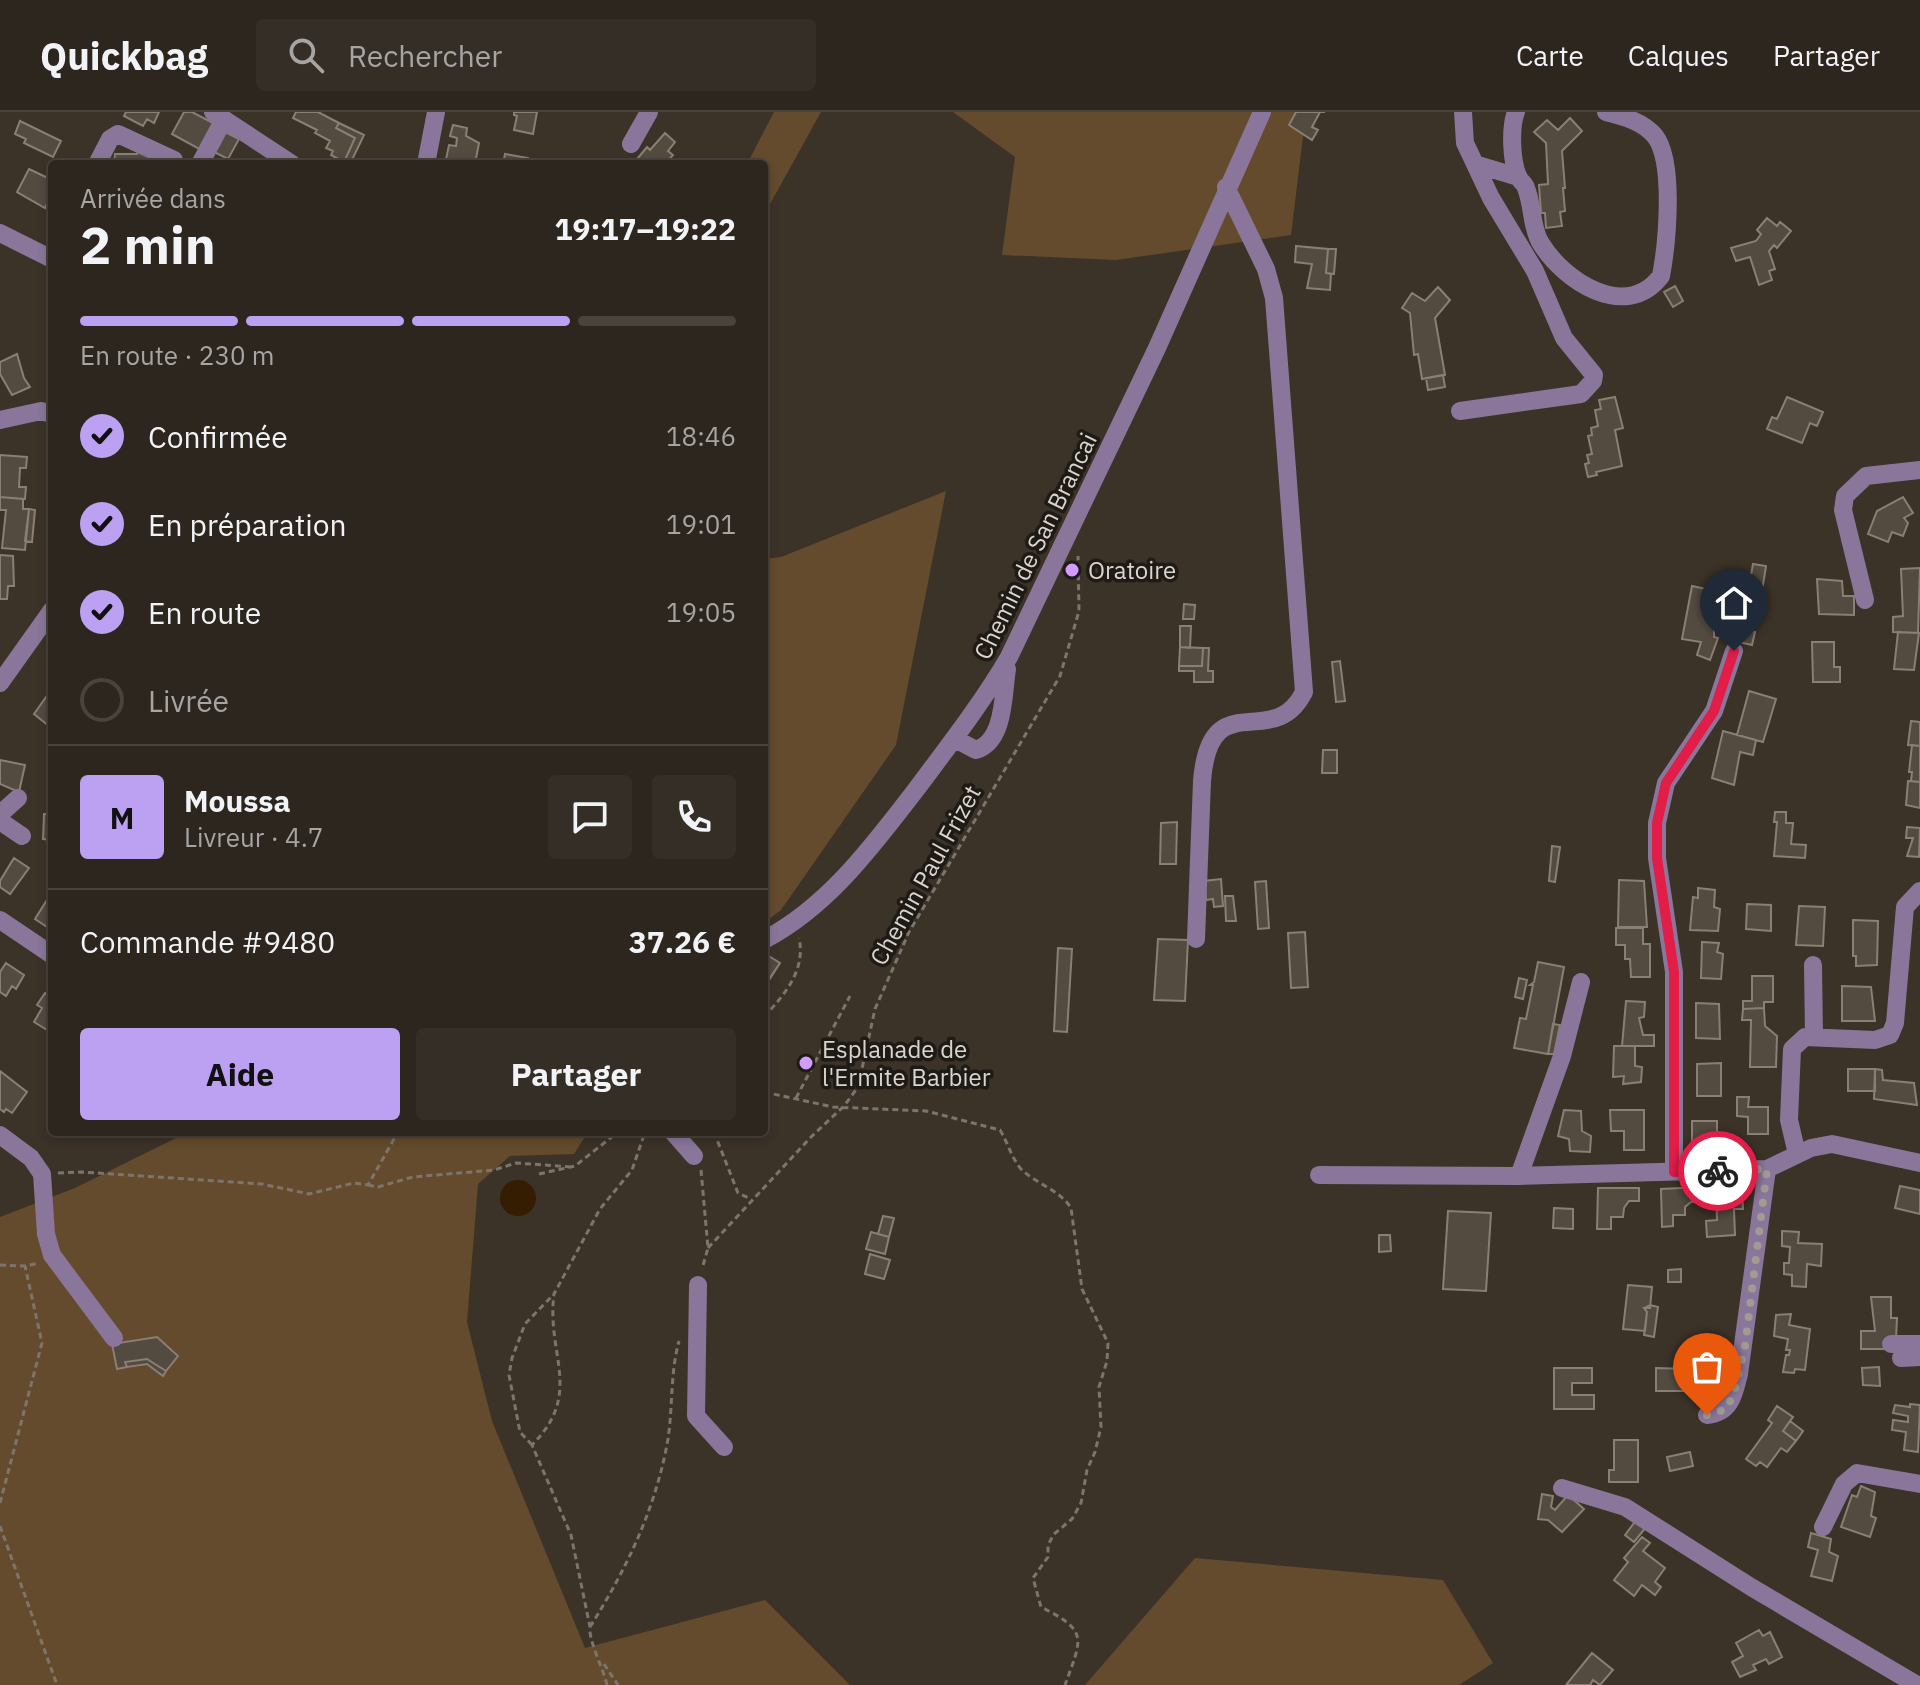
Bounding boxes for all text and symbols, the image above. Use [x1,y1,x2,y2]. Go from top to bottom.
search box [256,19,816,91]
text: Quickbag [40,31,208,80]
icon: search [284,33,328,77]
text: Rechercher [348,36,502,75]
text: Carte [1516,37,1584,74]
text: Calques [1628,37,1729,74]
text: Partager [1773,37,1880,74]
text: Arrivée dans [80,181,226,215]
text: 19:17–19:22 [555,209,736,248]
text: 2 min [80,211,216,278]
text: En route · 230 m [80,338,274,372]
icon: check [80,414,124,458]
text: Confirmée [148,417,288,456]
text: 18:46 [666,419,736,453]
street label: Chemin de San Brancai [966,427,1104,665]
icon: check [80,502,124,546]
text: En préparation [148,505,347,544]
text: 19:01 [666,507,736,541]
place label: Oratoire [1088,554,1176,586]
marker: Oratoire [1063,561,1081,579]
pin [1700,569,1768,651]
icon: home [1712,581,1756,625]
icon: check [80,590,124,634]
text: En route [148,593,261,632]
text: 19:05 [666,595,736,629]
text: Livrée [148,681,229,720]
button: chat [548,775,632,859]
button: phone [652,775,736,859]
street label: Chemin Paul Frizet [862,779,988,971]
text: Moussa [184,781,290,820]
text: M [110,798,134,837]
text: Livreur · 4.7 [184,820,323,854]
text: Commande #9480 [80,922,335,961]
text: 37.26 € [629,922,736,961]
button: Aide [80,1028,400,1120]
button: Partager [416,1028,736,1120]
place label: Esplanade de l'Ermite Barbier [822,1033,991,1093]
marker: Esplanade de l'Ermite Barbier [797,1054,815,1072]
courier [1678,1131,1758,1211]
icon: bike [1696,1149,1740,1193]
pin [1673,1333,1741,1415]
icon: bag [1685,1345,1729,1389]

